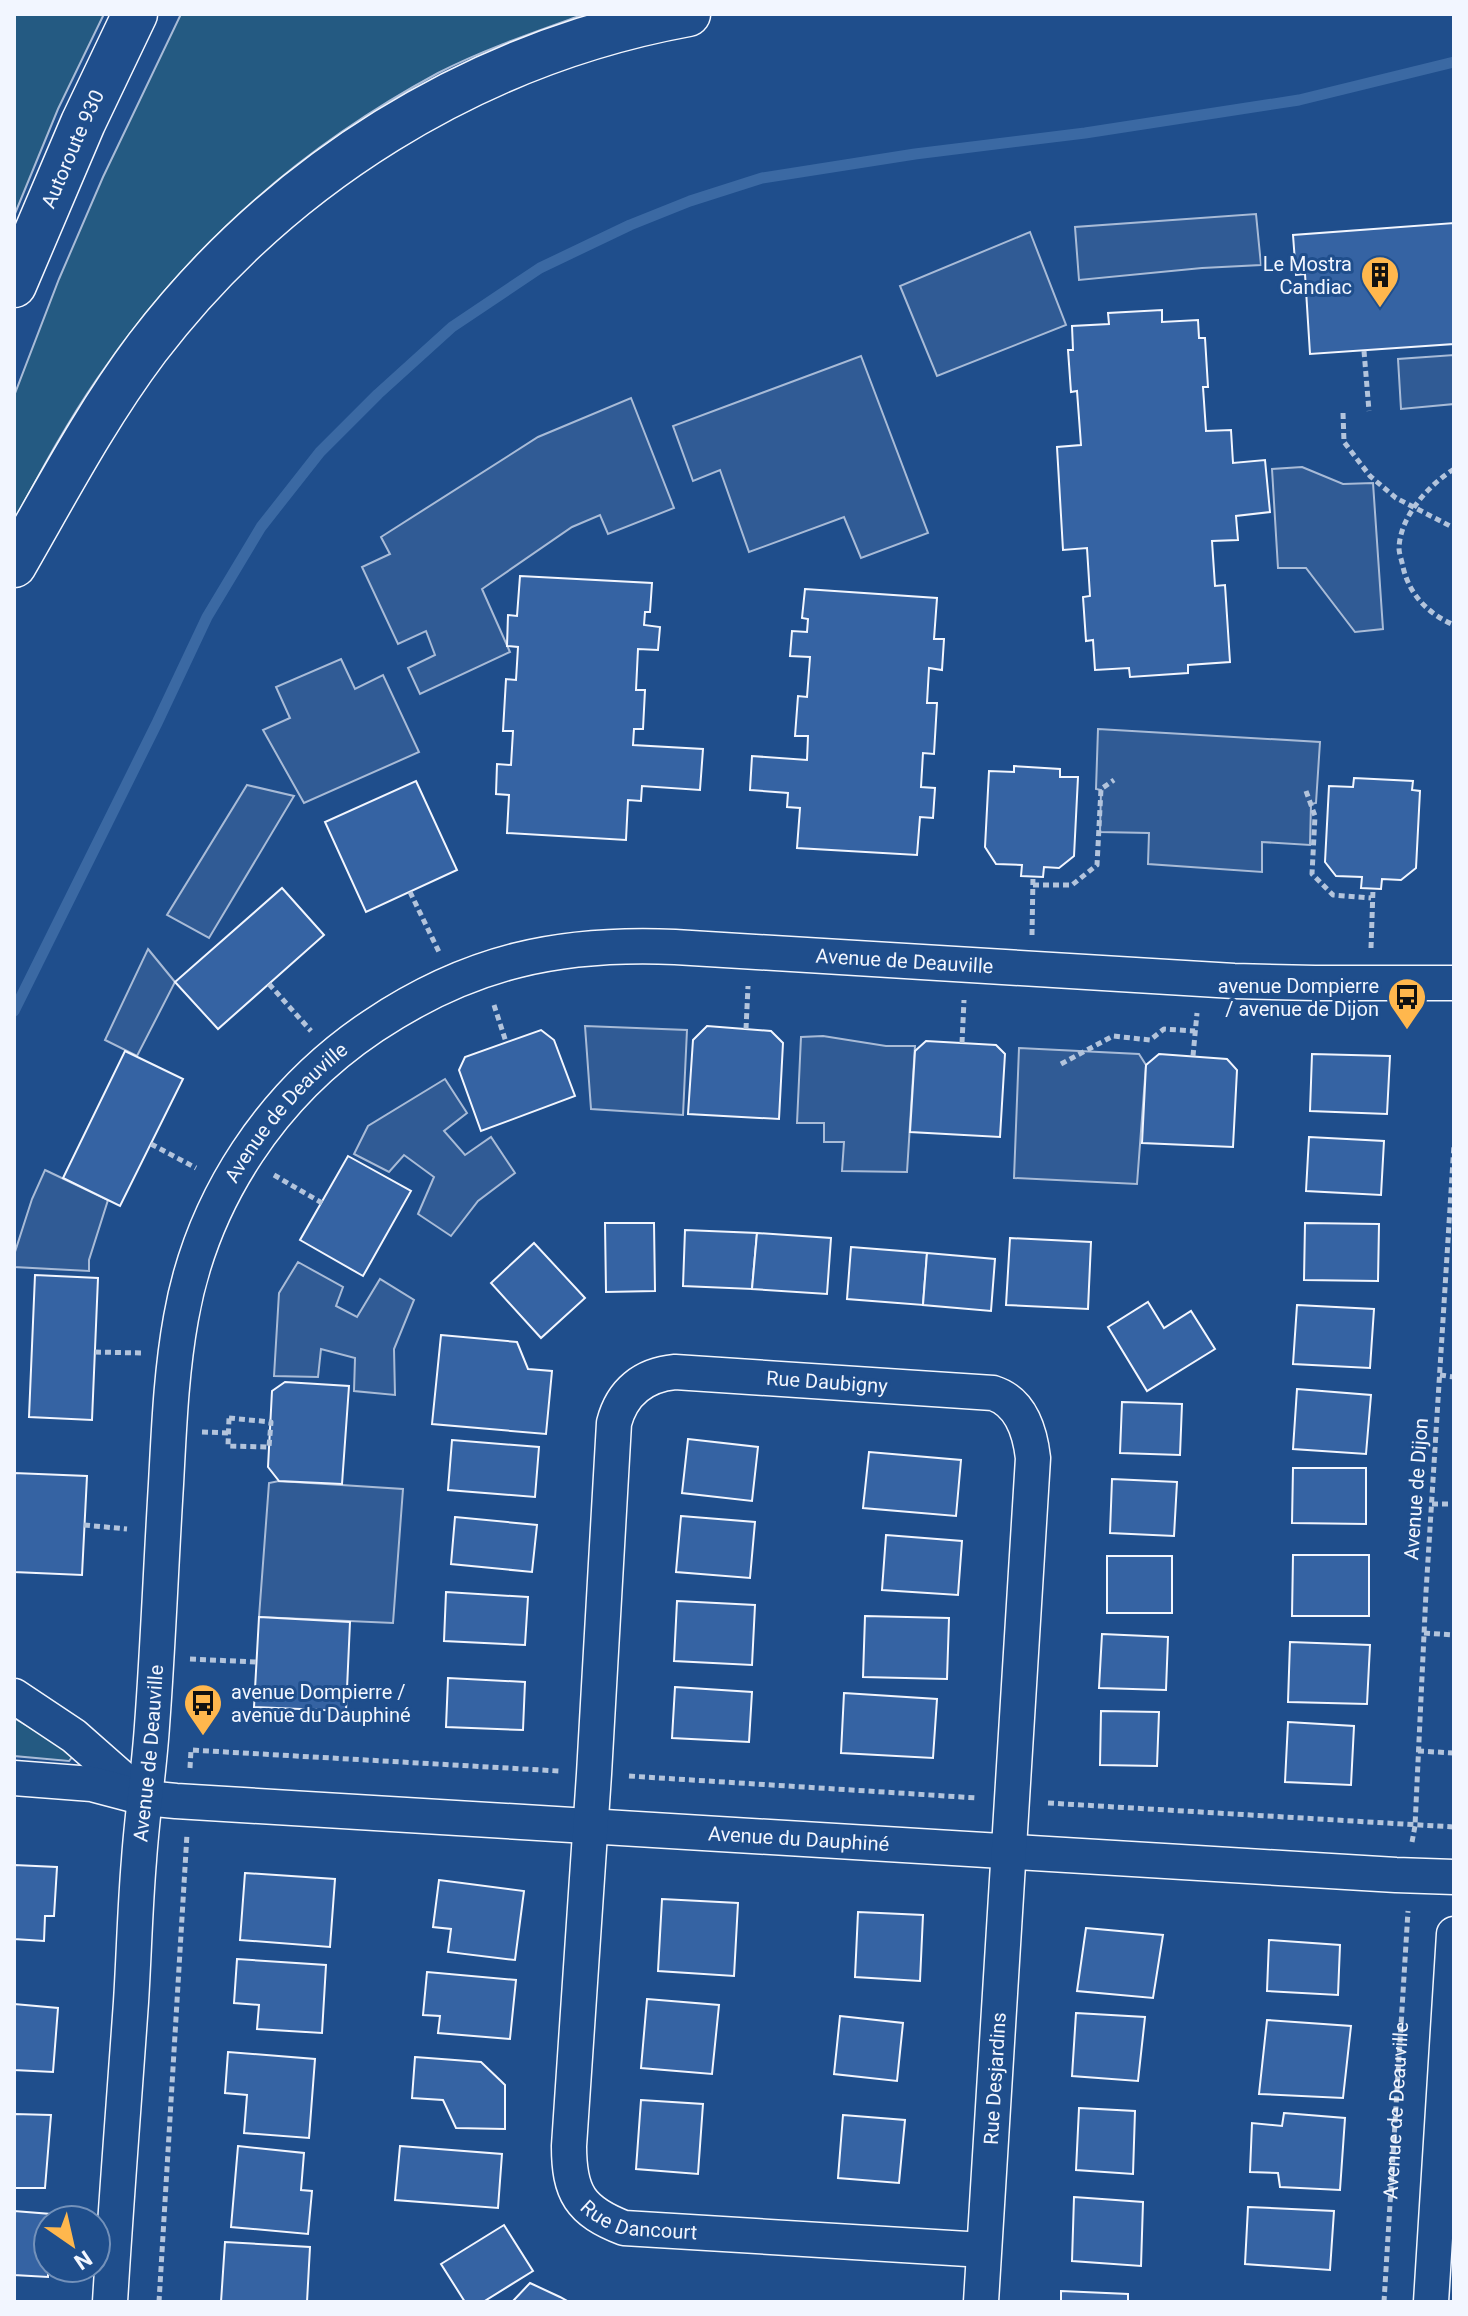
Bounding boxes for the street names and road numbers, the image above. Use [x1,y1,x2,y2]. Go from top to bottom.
street label: Autoroute 930 [36,86,109,212]
street label: Avenue de Deauville [815,944,994,978]
street label: Avenue de Deauville [219,1037,352,1187]
street label: Rue Daubigny [765,1366,889,1398]
street label: Avenue de Dijon [1399,1417,1433,1561]
street label: Avenue de Deauville [128,1664,168,1843]
street label: Avenue du Dauphiné [707,1821,890,1856]
street label: Rue Desjardins [979,2011,1011,2145]
street label: Avenue de Deauville [1378,2021,1413,2200]
street label: Rue Dancourt [576,2195,698,2244]

